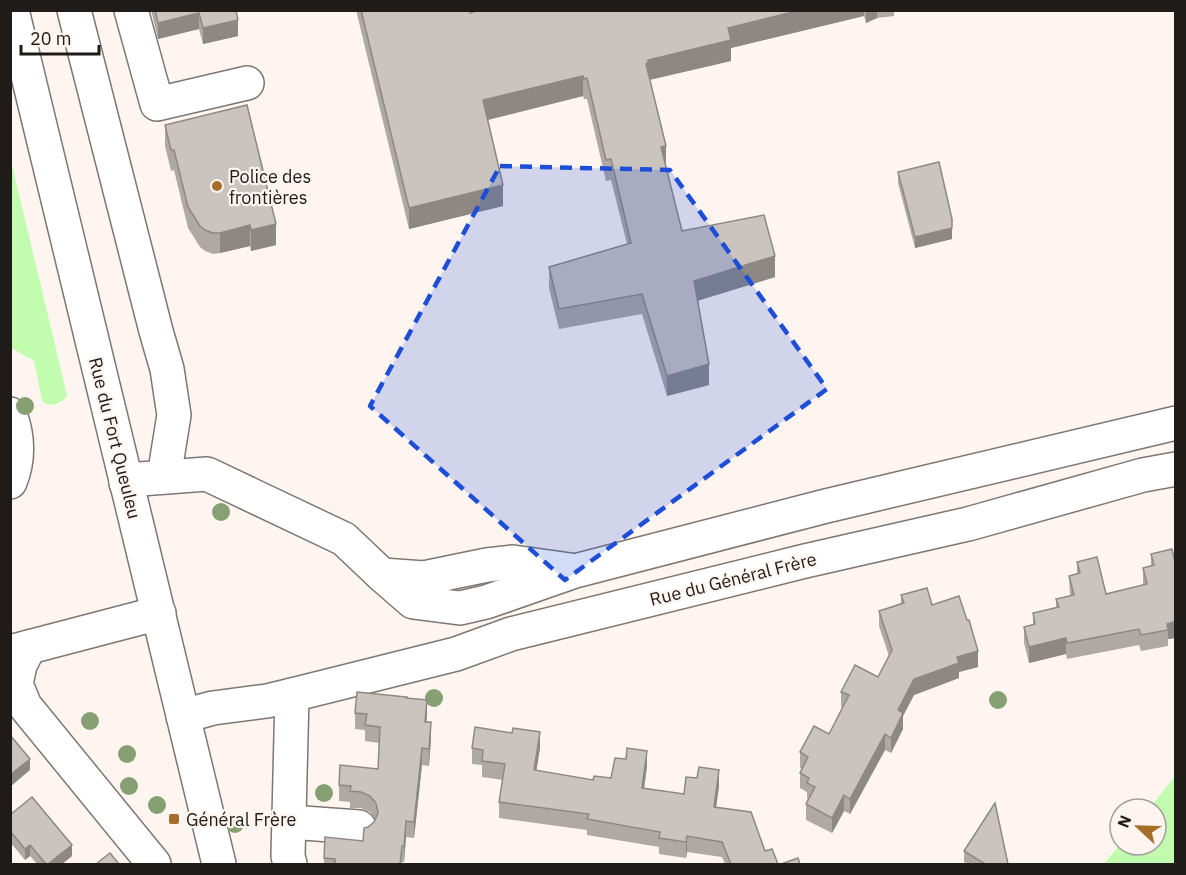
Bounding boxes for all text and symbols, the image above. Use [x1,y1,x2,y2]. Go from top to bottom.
scale bar [21,18,99,56]
text: 20 m [30,27,72,50]
place label: Police des frontières [229,165,311,209]
marker: Police des frontières [210,179,224,193]
street label: Rue du Fort Queuleu [84,355,146,521]
street label: Rue du Général Frère [647,547,819,611]
north arrow [1108,797,1168,857]
place label: Général Frère [186,808,296,831]
marker: Général Frère [167,812,181,826]
text: N [1113,812,1136,831]

